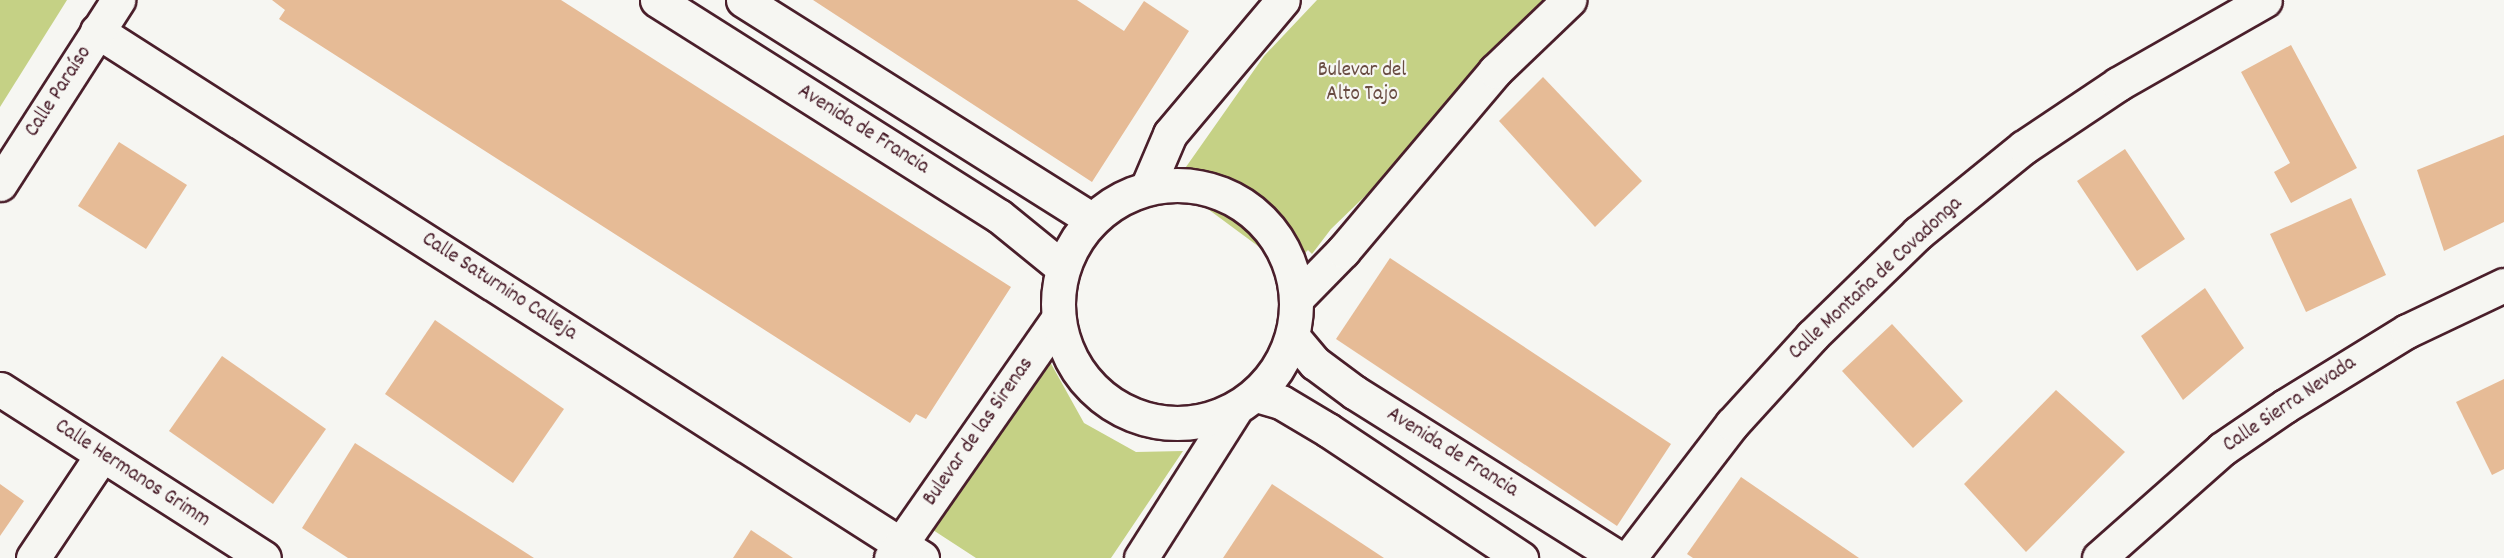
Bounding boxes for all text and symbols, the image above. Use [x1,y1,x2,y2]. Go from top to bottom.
street label: Calle Paraíso [20,42,98,142]
park label: Bulevar del Alto Tajo [1318,58,1406,108]
street label: Avenida de Francia [793,80,933,180]
street label: Calle Montaña de Covadonga [1784,192,1968,366]
street label: Calle Saturnino Calleja [417,227,581,347]
street label: Calle Sierra Nevada [2219,351,2361,459]
street label: Bulevar de las Sirenas [918,353,1040,511]
street label: Avenida de Francia [1382,403,1522,503]
street label: Calle Hermanos Grimm [50,414,214,534]

